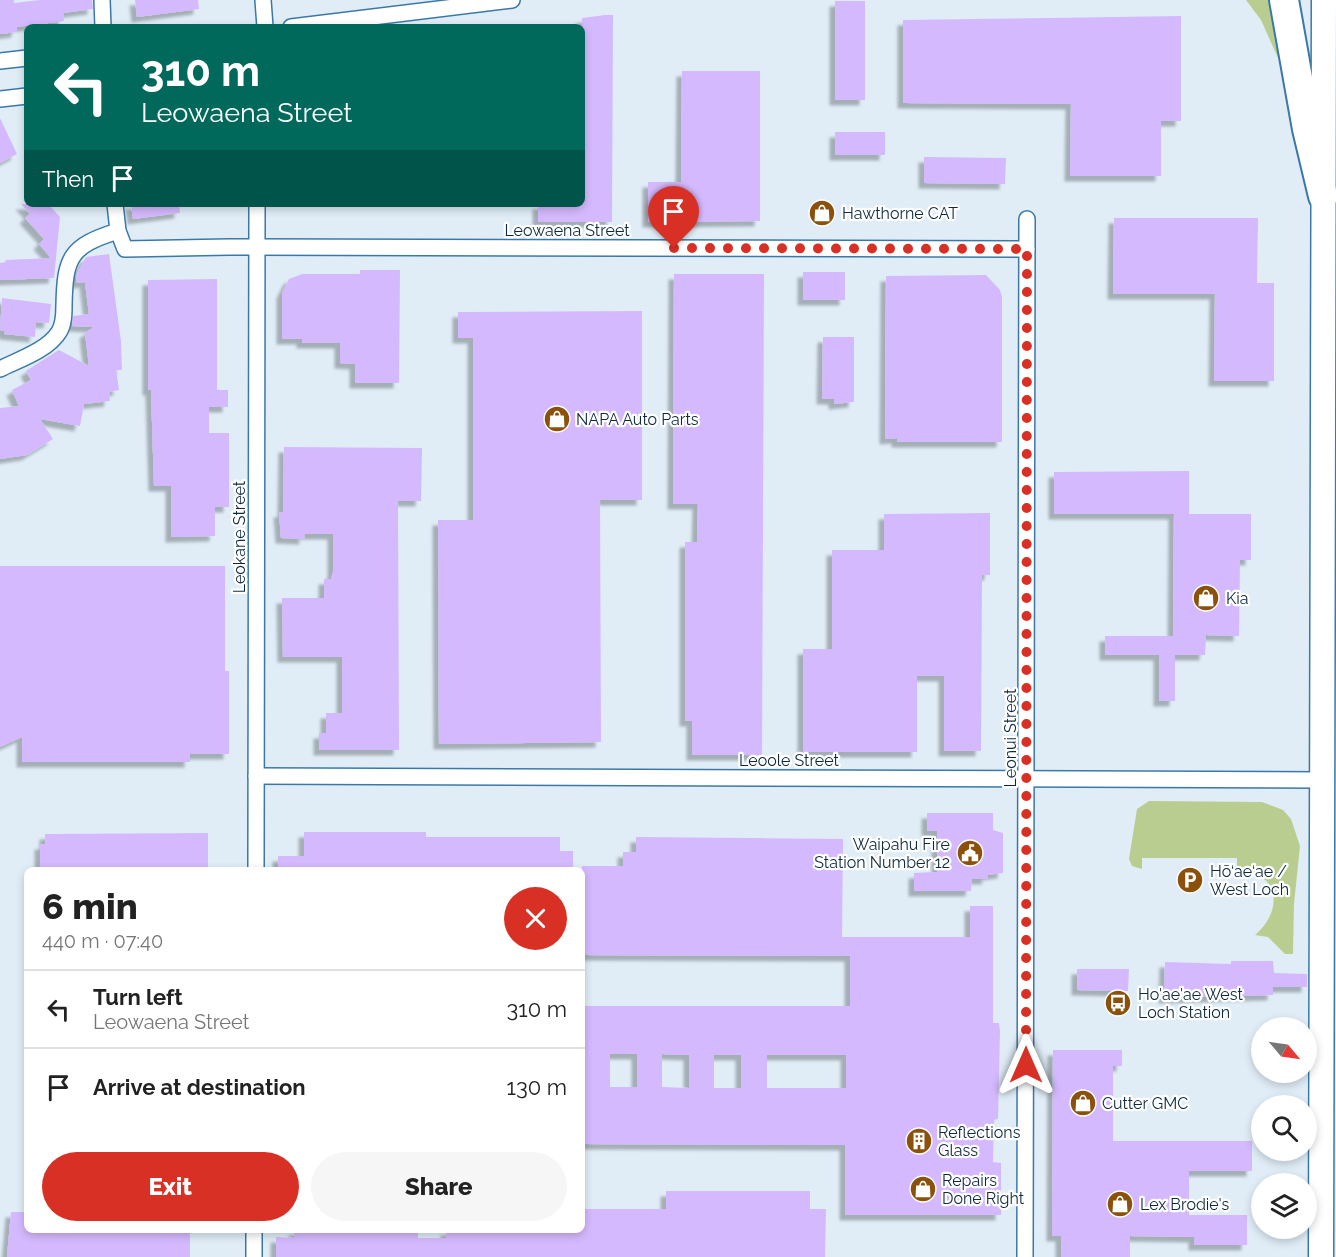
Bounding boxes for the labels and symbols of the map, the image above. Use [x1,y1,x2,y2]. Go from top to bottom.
pin [648,186,699,248]
shop icon: Hawthorne CAT [807,198,837,228]
place label: Hawthorne CAT [842,204,958,223]
street label: Leowaena Street [504,221,630,240]
shop icon: NAPA Auto Parts [542,404,572,434]
place label: NAPA Auto Parts [576,410,699,429]
street label: Leokane Street [230,480,249,593]
shop icon: Kia [1191,583,1221,613]
place label: Kia [1226,589,1249,608]
street label: Leonui Street [1001,688,1020,787]
street label: Leoole Street [739,751,840,770]
place label: Waipahu Fire Station Number 12 [814,835,950,872]
public building icon: Waipahu Fire Station Number 12 [955,838,985,868]
place label: Hō‘ae‘ae / West Loch [1210,862,1289,899]
parking icon: Hō‘ae‘ae / West Loch [1175,865,1205,895]
place label: Ho'ae'ae West Loch Station [1138,985,1243,1022]
bus stop icon: Ho'ae'ae West Loch Station [1103,988,1133,1018]
north arrow [1251,1017,1317,1083]
position arrow [994,1033,1058,1097]
shop icon: Cutter GMC [1068,1088,1098,1118]
place label: Cutter GMC [1102,1094,1188,1113]
place label: Reflections Glass [938,1123,1021,1160]
building icon: Reflections Glass [904,1126,934,1156]
place label: Repairs Done Right [942,1171,1025,1208]
shop icon: Repairs Done Right [908,1174,938,1204]
shop icon: Lex Brodie's [1105,1189,1135,1219]
place label: Lex Brodie's [1140,1195,1230,1214]

